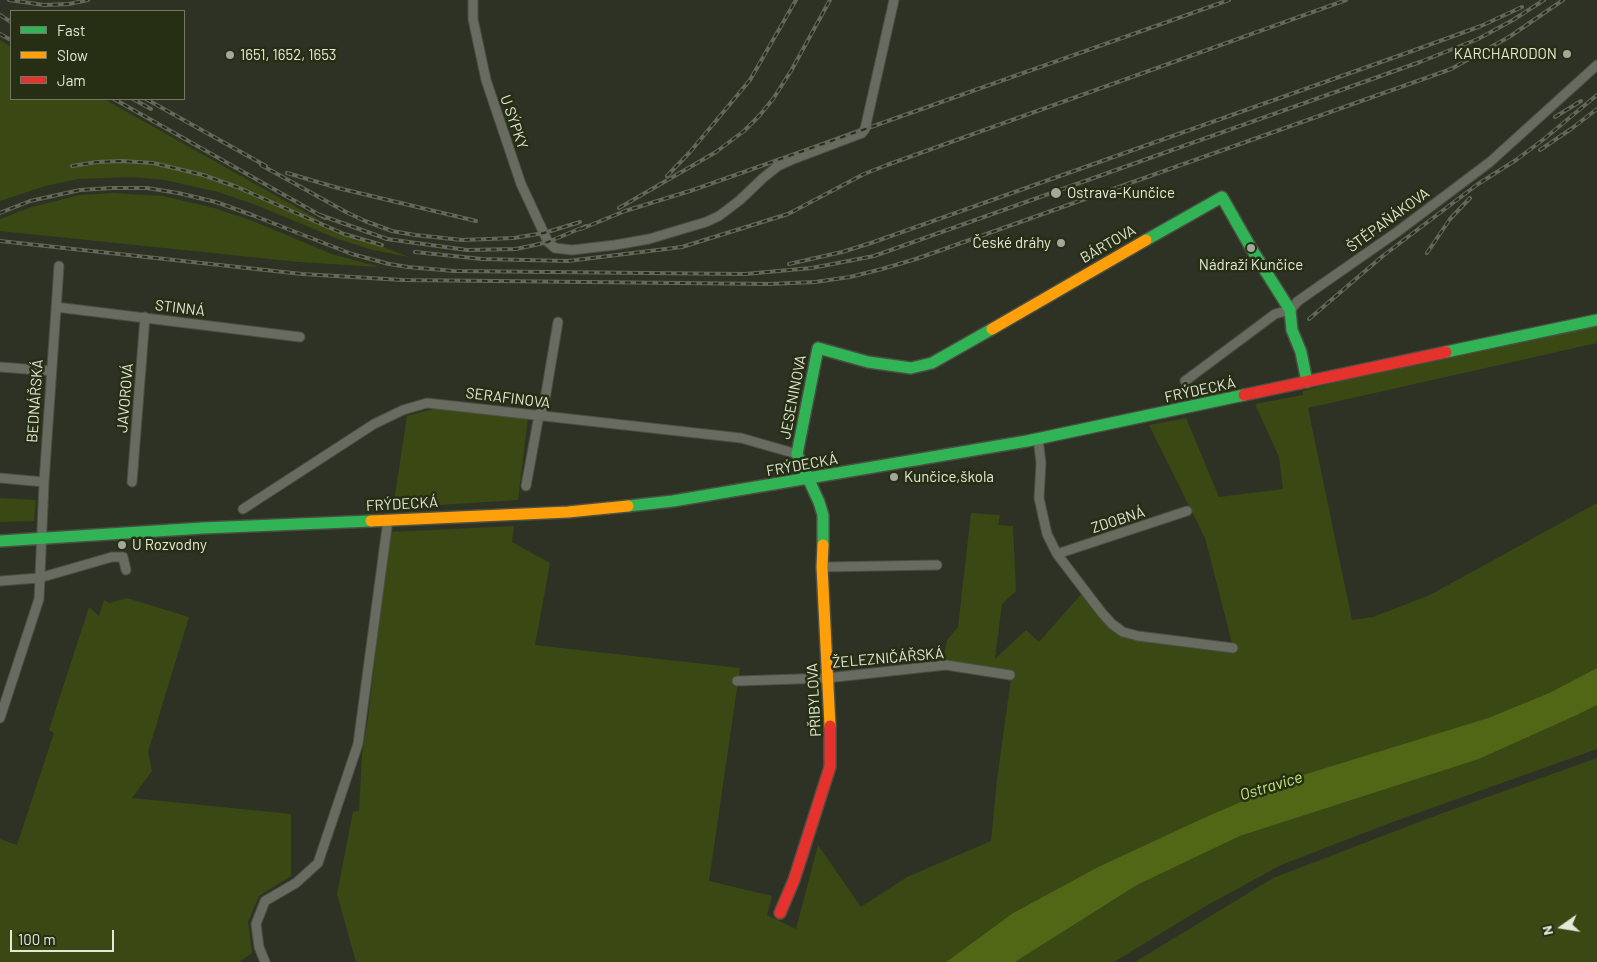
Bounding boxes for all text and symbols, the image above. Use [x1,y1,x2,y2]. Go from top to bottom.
legend [10,10,185,100]
text: Fast [57,21,85,39]
place label: KARCHARODON [1454,45,1557,63]
text: Slow [57,46,88,64]
place label: 1651, 1652, 1653 [240,46,337,64]
marker: KARCHARODON [1561,48,1573,60]
marker: 1651, 1652, 1653 [224,49,236,61]
text: Jam [57,71,86,89]
street label: U SÝPKY [496,92,532,152]
place label: Ostrava-Kunčice [1067,184,1175,202]
street label: ŠTĚPAŇÁKOVA [1343,184,1433,256]
marker: Ostrava-Kunčice [1049,186,1063,200]
street label: BÁRTOVA [1077,221,1139,267]
place label: České dráhy [972,234,1051,252]
marker: České dráhy [1055,237,1067,249]
marker: Nádraží Kunčice [1245,242,1257,254]
place label: Nádraží Kunčice [1199,256,1303,274]
street label: STINNÁ [154,296,206,320]
street label: JESENINOVA [776,353,810,441]
street label: BEDNÁŘSKÁ [23,359,47,443]
street label: JAVOROVÁ [113,362,137,434]
street label: FRÝDECKÁ [1163,374,1237,406]
street label: SERAFINOVA [465,384,551,412]
street label: FRÝDECKÁ [765,450,839,480]
place label: Kunčice,škola [904,468,994,486]
marker: Kunčice,škola [888,471,900,483]
street label: FRÝDECKÁ [366,493,438,515]
street label: ZDOBNÁ [1089,503,1147,537]
place label: U Rozvodny [132,536,207,554]
marker: U Rozvodny [116,539,128,551]
street label: ŽELEZNIČÁŘSKÁ [831,644,945,672]
street label: PŘIBYLOVA [803,663,825,737]
water label: Ostravice [1237,767,1305,805]
north arrow [1537,902,1587,952]
scale bar [12,920,116,952]
text: N [1538,924,1556,937]
text: 100 m [18,930,56,948]

